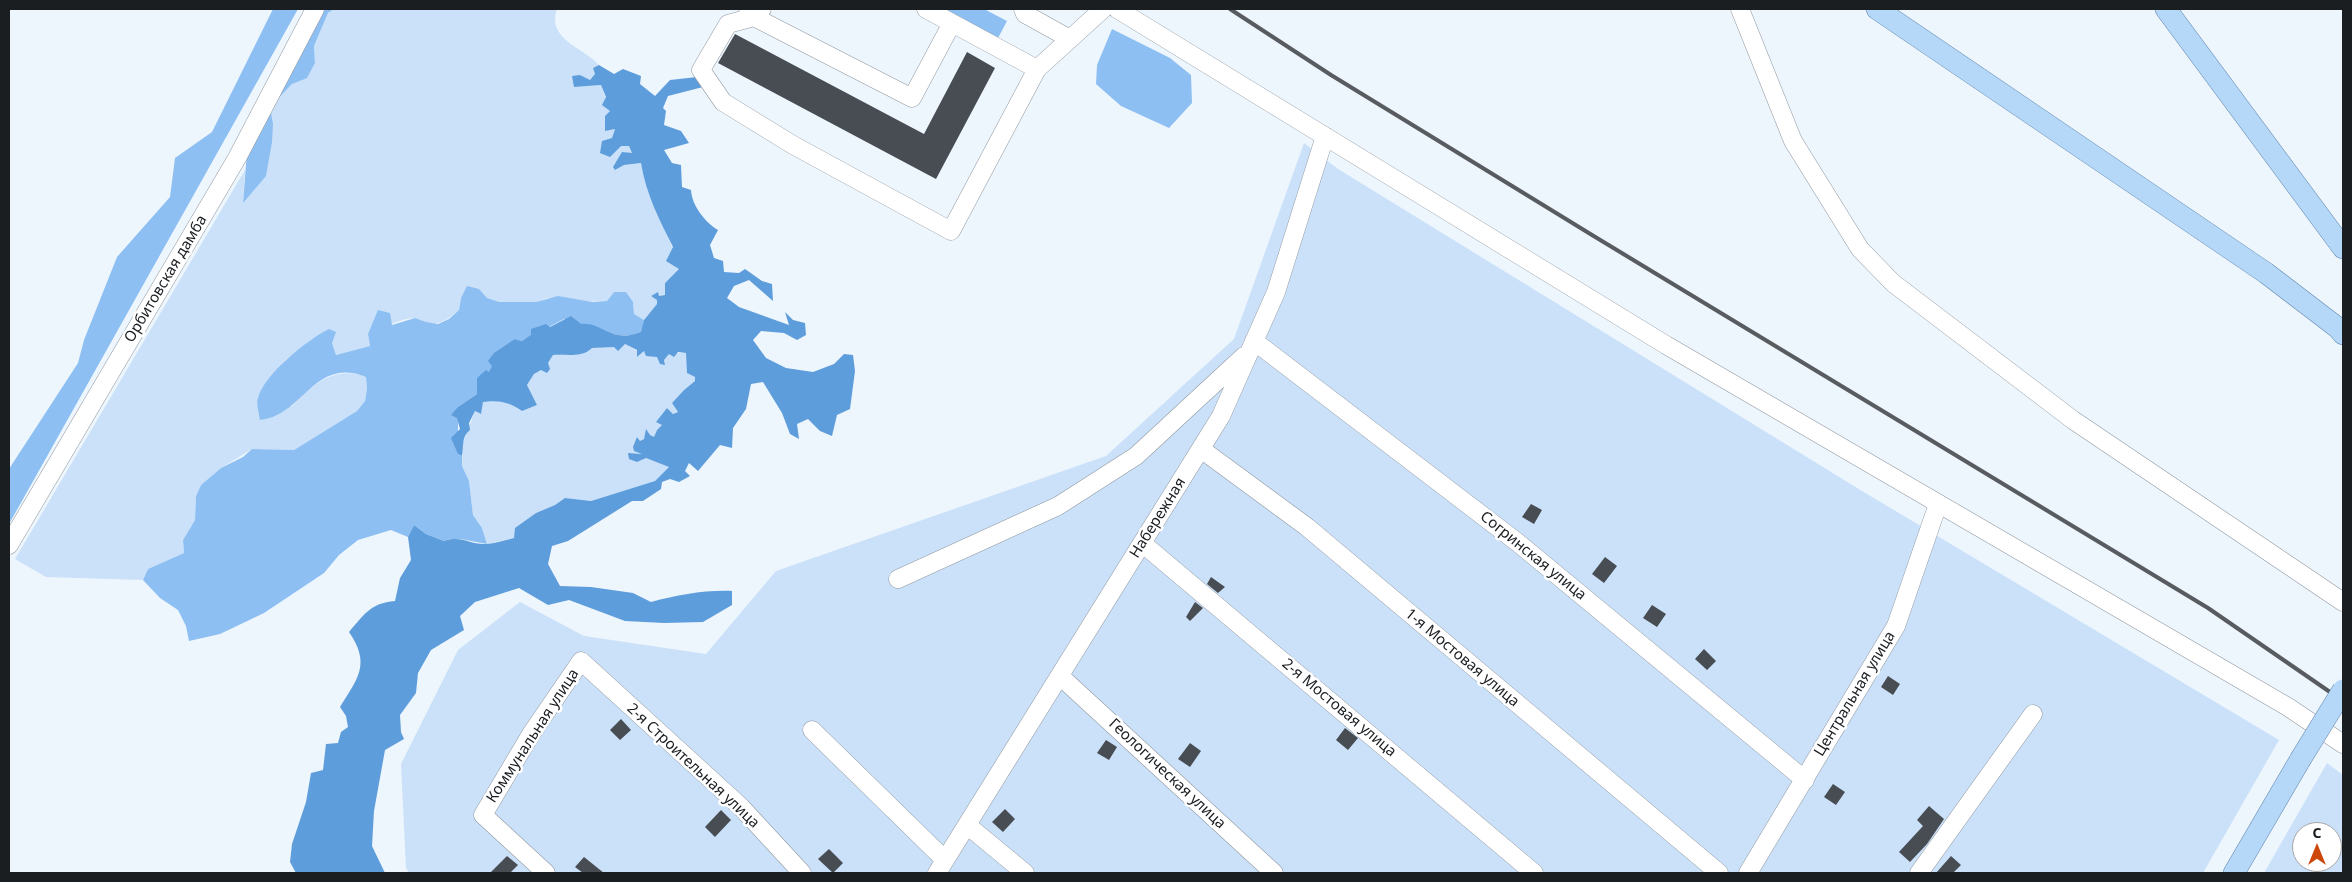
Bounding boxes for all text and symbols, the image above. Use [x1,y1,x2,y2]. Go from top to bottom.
street label: Орбитовская дамба [121,212,211,346]
street label: Набережная [1126,474,1190,562]
street label: Согринская улица [1476,508,1590,604]
street label: 1-я Мостовая улица [1401,605,1523,711]
street label: Центральная улица [1811,628,1899,760]
street label: 2-я Мостовая улица [1278,655,1400,761]
street label: Коммунальная улица [483,666,583,806]
street label: 2-я Строительная улица [623,700,763,832]
street label: Геологическая улица [1105,715,1229,833]
north arrow [2292,822,2342,872]
text: С [2312,823,2322,842]

